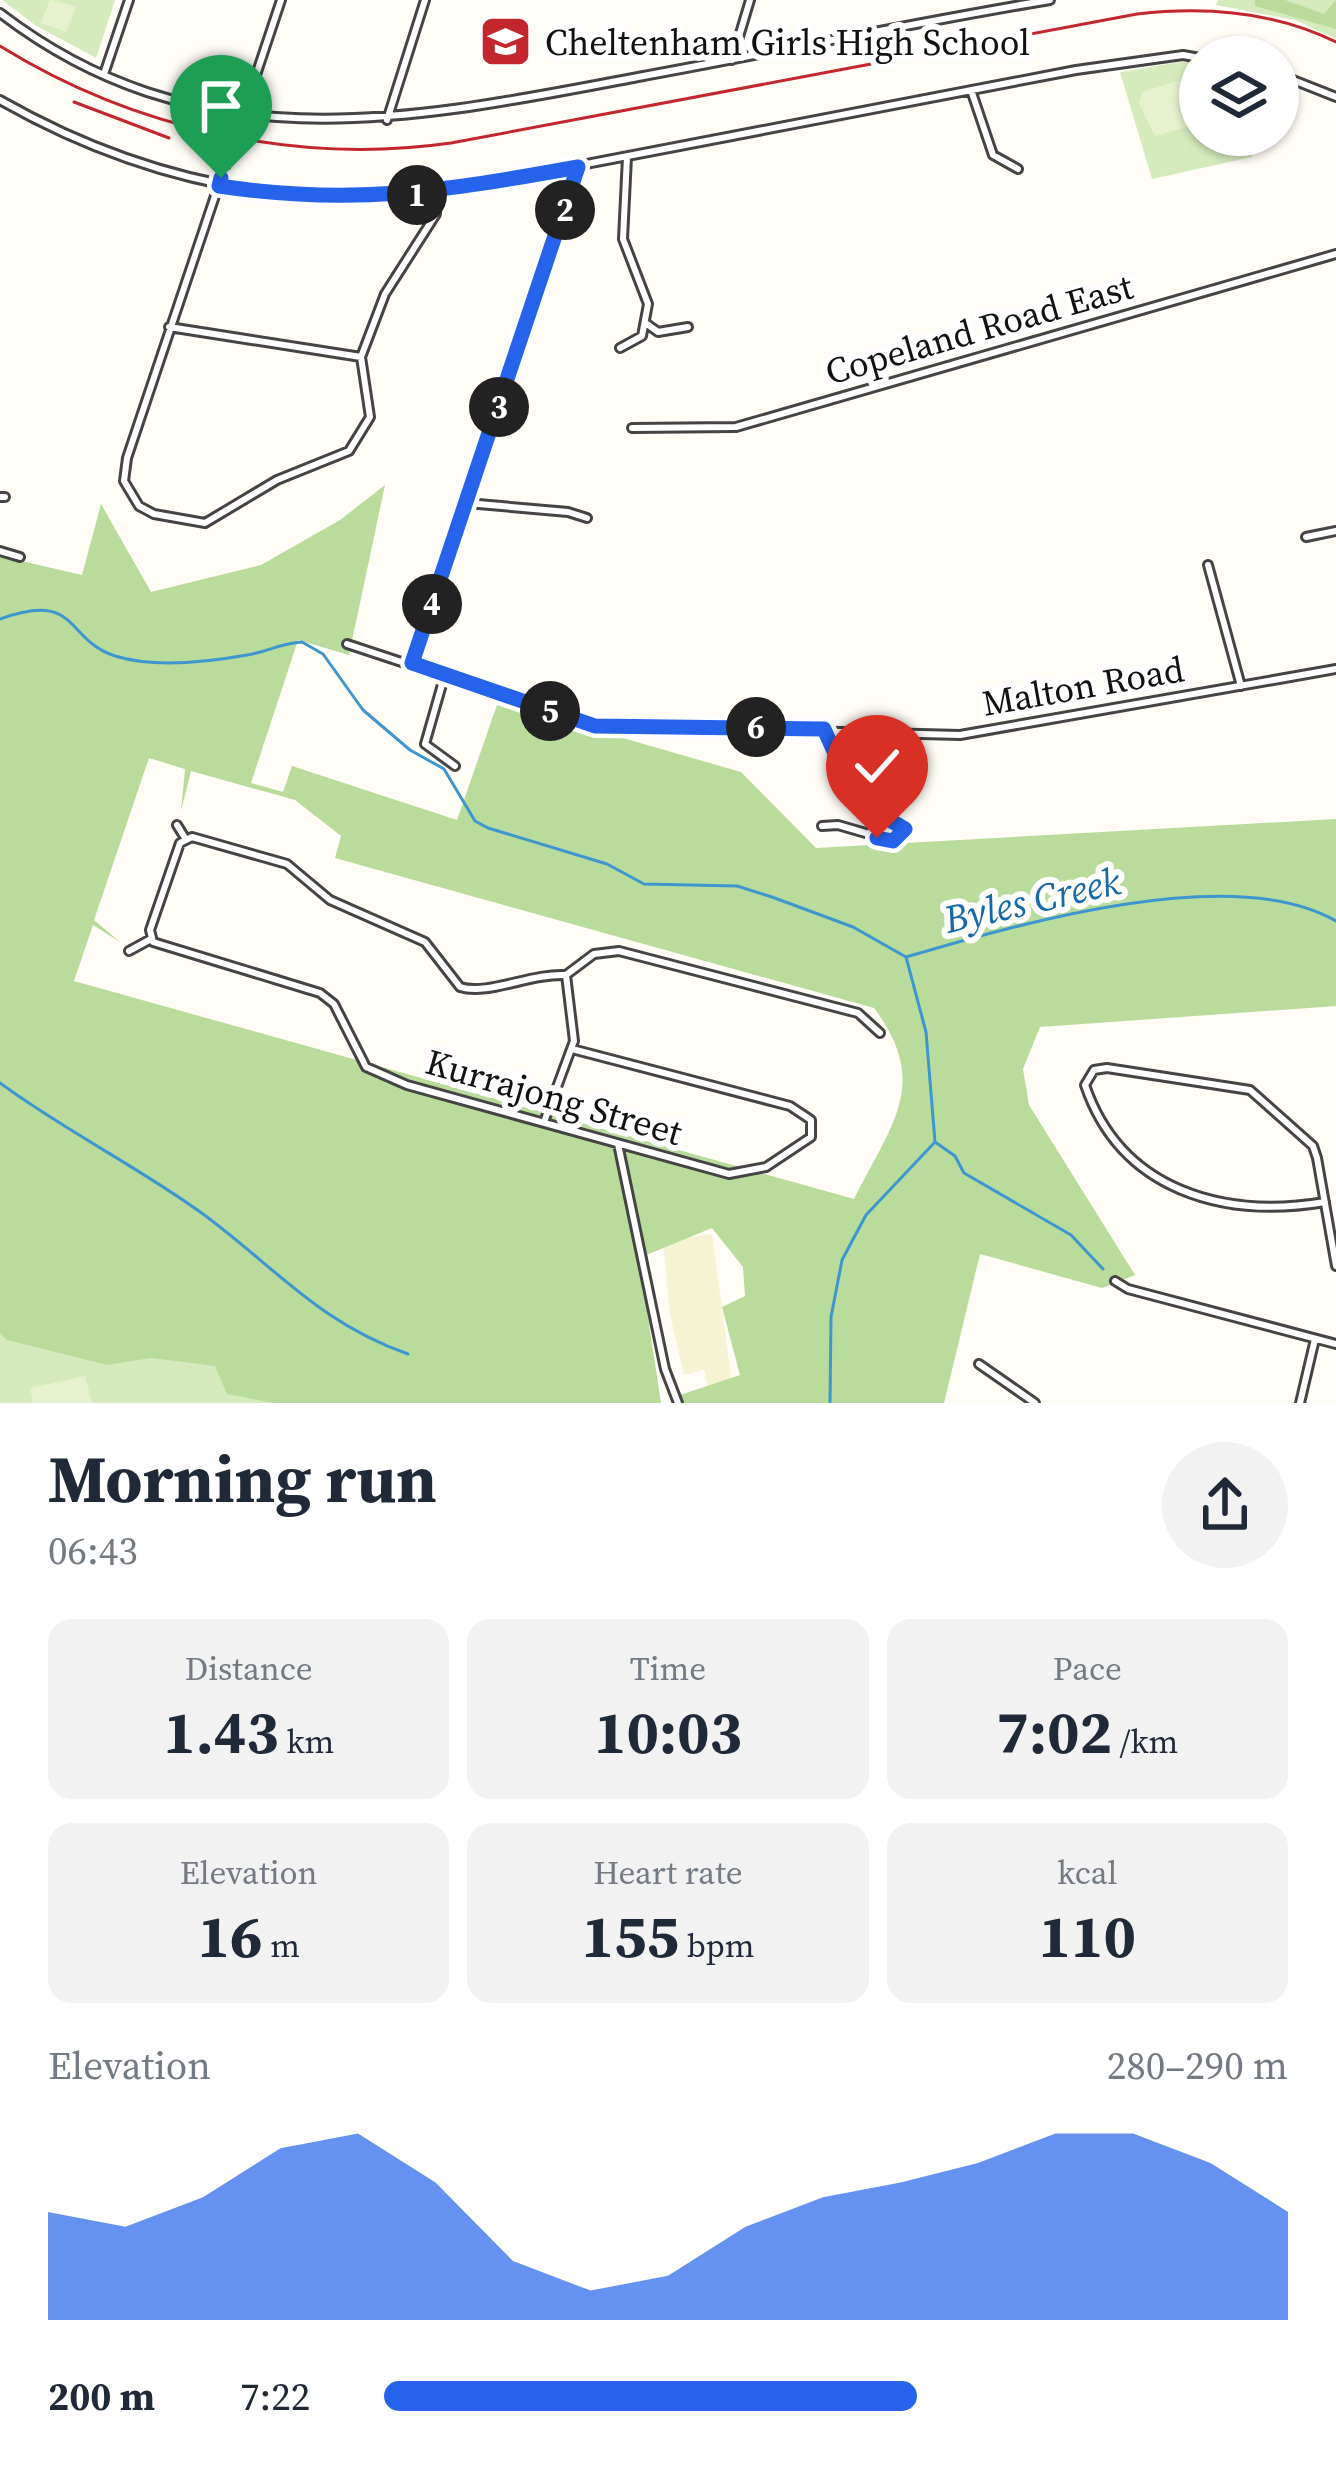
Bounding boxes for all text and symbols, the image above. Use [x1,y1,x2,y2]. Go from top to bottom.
school or university icon: Cheltenham Girls High School [478,14,534,70]
place label: Cheltenham Girls High School [545,18,1030,67]
map controls [1179,36,1299,156]
button: layers [1179,36,1299,156]
pin [170,55,272,178]
icon: arrive [188,73,254,139]
pin: 1 [387,165,447,225]
text: 1 [408,172,426,217]
pin: 2 [535,180,595,240]
text: 2 [556,187,574,232]
street label: Copeland Road East [820,262,1139,396]
pin: 3 [469,377,529,437]
text: 3 [490,384,508,429]
pin: 4 [402,574,462,634]
text: 4 [423,581,441,626]
street label: Malton Road [978,644,1188,728]
pin: 5 [520,681,580,741]
text: 5 [541,688,559,733]
pin: 6 [726,697,786,757]
text: 6 [747,704,765,749]
pin [826,715,928,838]
icon: check [844,733,910,799]
water label: Byles Creek [938,854,1126,946]
street label: Kurrajong Street [420,1037,688,1157]
text: Morning run [48,1434,437,1524]
button: share [1162,1442,1288,1568]
text: 06:43 [48,1524,138,1577]
text: Distance [185,1646,313,1691]
text: Time [630,1646,706,1691]
text: Pace [1053,1646,1122,1691]
text: 1.43 [163,1691,279,1773]
text: 10:03 [594,1691,742,1773]
text: 7:02 [996,1691,1112,1773]
text: km [279,1719,334,1764]
text: /km [1112,1719,1178,1764]
text: Elevation [180,1850,318,1895]
text: Heart rate [593,1850,743,1895]
text: kcal [1057,1850,1117,1895]
text: 16 [197,1895,262,1977]
text: 155 [582,1895,679,1977]
text: 110 [1039,1895,1136,1977]
text: m [262,1923,300,1968]
text: bpm [679,1923,754,1968]
text: Elevation [48,2039,211,2092]
text: 280–290 m [1107,2039,1288,2092]
text: 200 m [48,2370,155,2423]
text: 7:22 [240,2370,310,2423]

